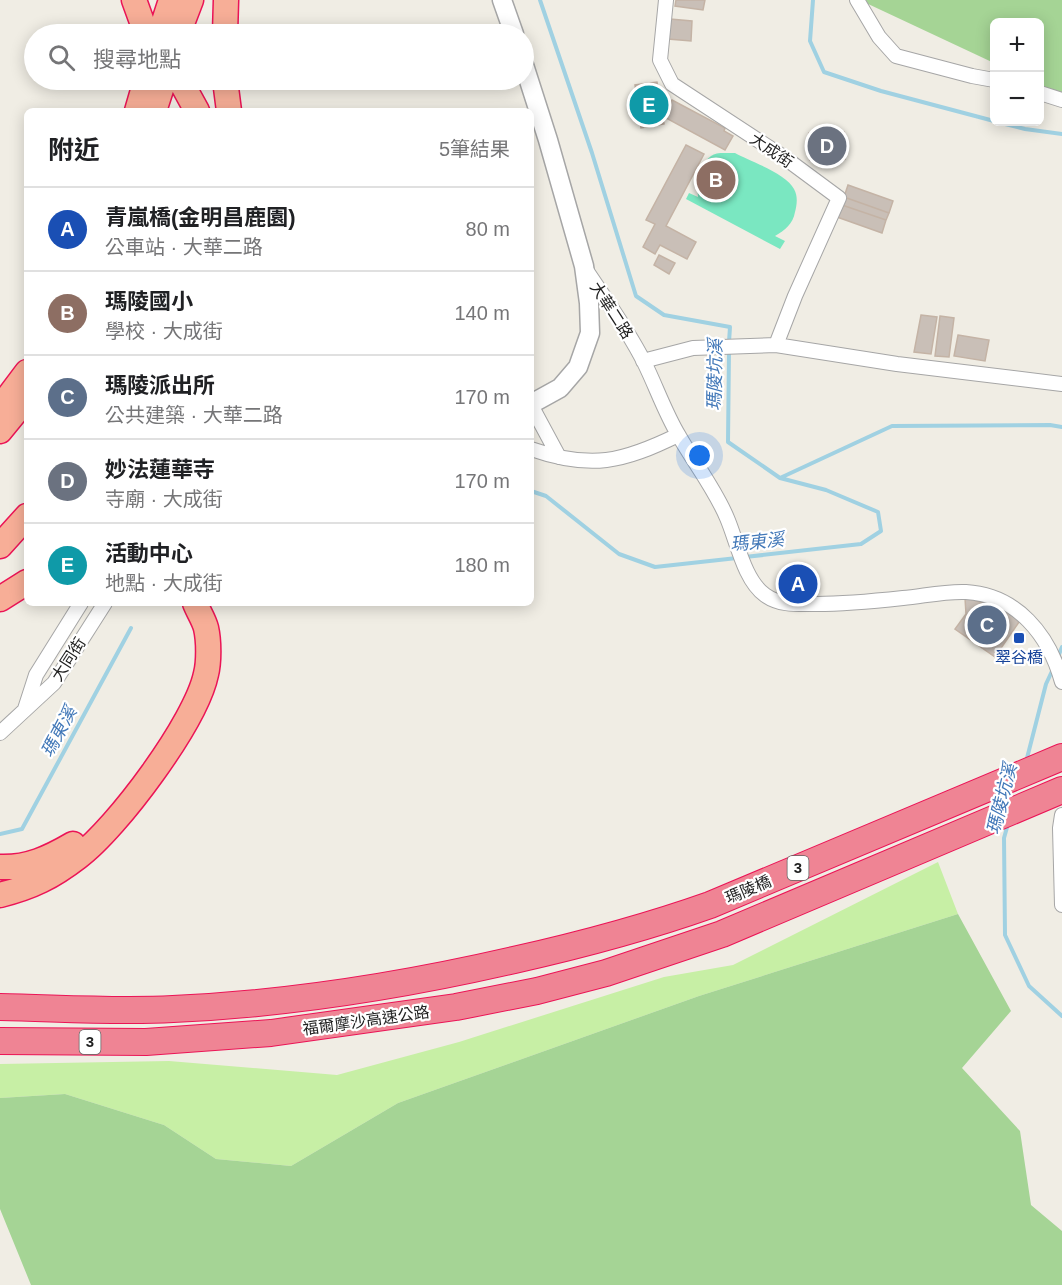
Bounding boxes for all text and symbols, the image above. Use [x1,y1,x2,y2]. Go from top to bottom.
map controls [990,18,1044,126]
button: + [990,18,1044,72]
search box [24,24,534,90]
icon: search [45,41,78,74]
text: 搜尋地點 [93,47,181,72]
button: − [990,72,1044,126]
pin: E [630,82,668,128]
pin: D [808,124,846,168]
street label: 大成街 [747,130,796,171]
text: 附近 [48,135,100,165]
text: 5筆結果 [439,138,510,160]
pin: B [696,158,736,202]
text: 青嵐橋(金明昌鹿園) [105,205,296,230]
text: A [60,218,75,240]
text: 80 m [466,218,510,240]
text: 公車站 · 大華二路 [105,236,263,258]
street label: 大華二路 [587,279,636,342]
text: 瑪陵國小 [105,289,193,314]
text: B [60,302,75,324]
text: 140 m [454,302,510,324]
text: 學校 · 大成街 [105,320,223,342]
water label: 瑪陵坑溪 [704,336,726,411]
text: 瑪陵派出所 [105,373,215,398]
text: C [60,386,75,408]
text: 170 m [454,386,510,408]
text: 公共建築 · 大華二路 [105,404,283,426]
your location [685,441,714,470]
text: 妙法蓮華寺 [105,457,215,482]
text: D [60,470,75,492]
text: 170 m [454,470,510,492]
text: 寺廟 · 大成街 [105,488,223,510]
water label: 瑪東溪 [729,529,788,555]
text: 活動中心 [105,541,193,566]
text: E [61,554,74,576]
text: 180 m [454,554,510,576]
pin: A [778,562,818,606]
text: 地點 · 大成街 [105,572,223,594]
pin: C [968,602,1006,648]
marker: 翠谷橋 [1012,631,1026,645]
street label: 大同街 [48,635,89,684]
place label: 翠谷橋 [995,649,1043,666]
water label: 瑪東溪 [37,701,82,761]
water label: 瑪陵坑溪 [984,759,1021,836]
road number: 3 [788,856,808,880]
street label: 瑪陵橋 [723,872,774,907]
street label: 福爾摩沙高速公路 [302,1003,431,1038]
road number: 3 [80,1030,100,1054]

